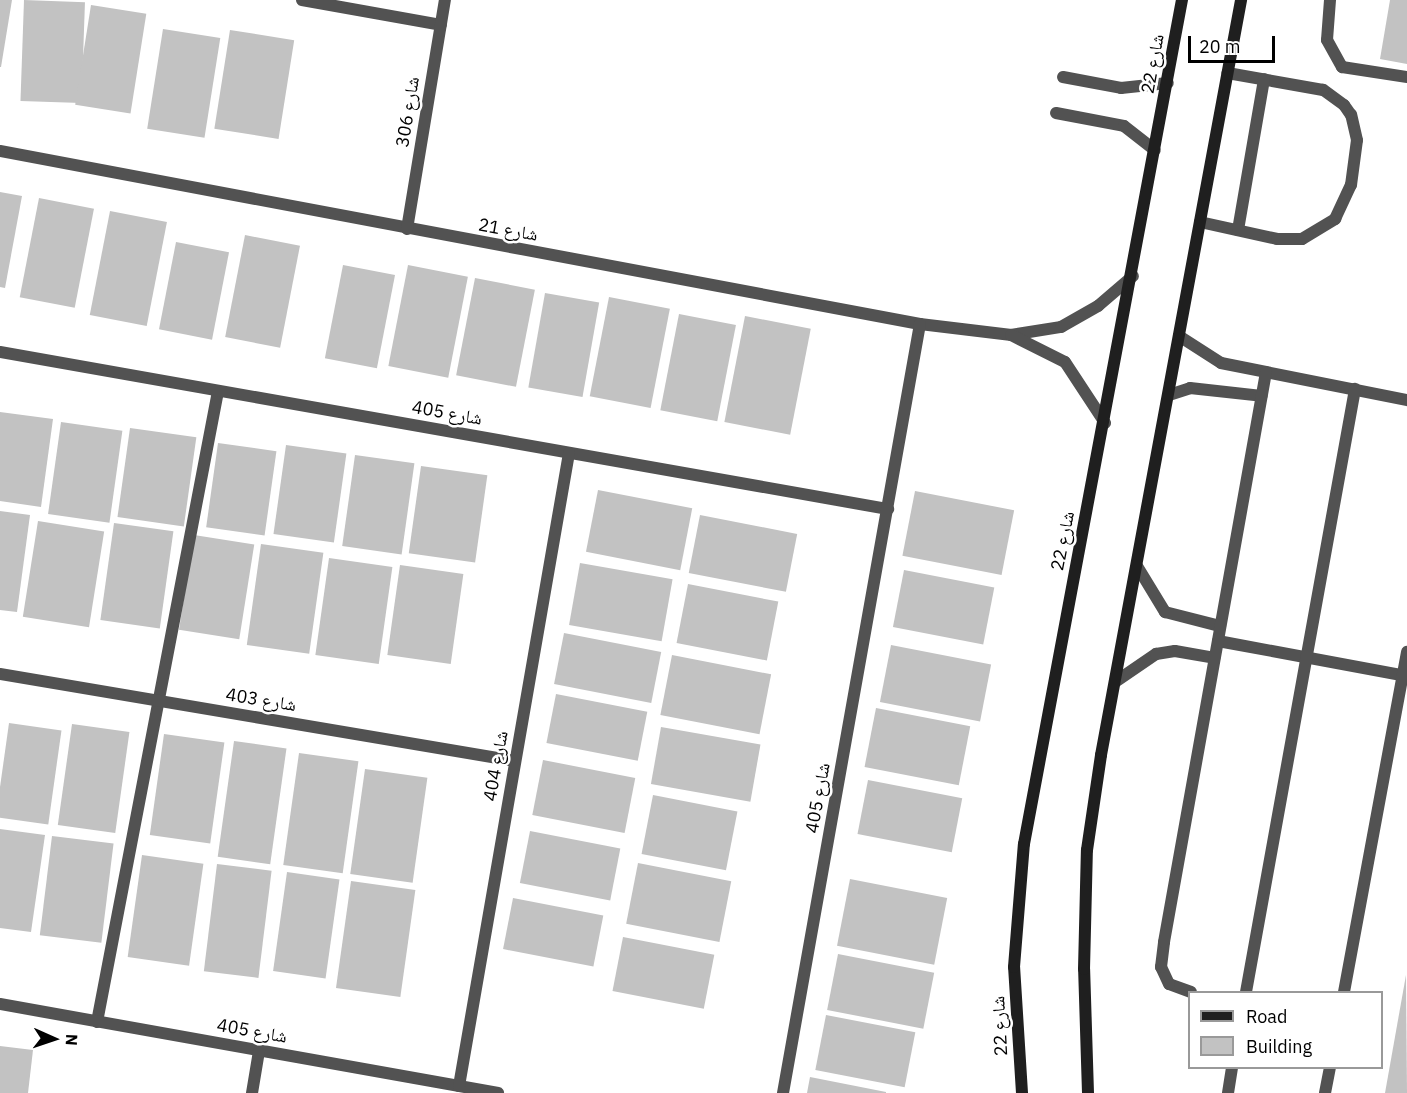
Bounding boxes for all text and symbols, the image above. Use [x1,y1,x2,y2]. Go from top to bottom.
scale bar [1191,24,1278,62]
street label: شارع 22 [1137,33,1169,95]
text: 20 m [1199,35,1241,58]
street label: شارع 306 [392,75,424,149]
street label: شارع 21 [477,214,539,246]
street label: شارع 405 [410,396,484,430]
street label: شارع 22 [1047,509,1079,573]
street label: شارع 403 [224,684,298,716]
street label: شارع 404 [479,729,513,803]
street label: شارع 405 [801,761,835,835]
legend [1188,991,1383,1069]
street label: شارع 22 [988,995,1012,1057]
text: Road [1246,1005,1287,1028]
north arrow [24,1009,84,1069]
street label: شارع 405 [215,1014,289,1048]
text: N [62,1034,82,1046]
text: Building [1246,1035,1312,1058]

